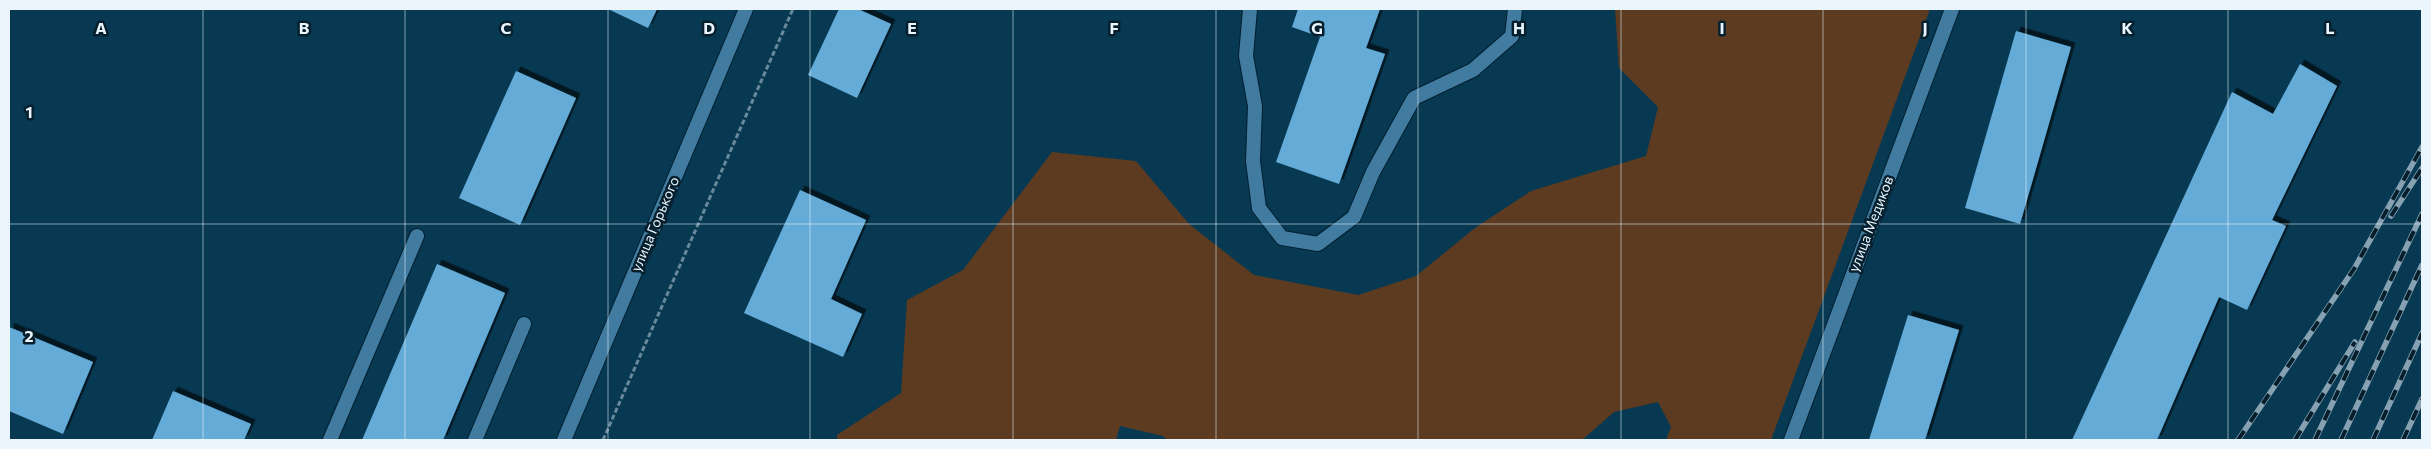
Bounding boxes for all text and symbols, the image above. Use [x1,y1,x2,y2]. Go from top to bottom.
text: A [95,18,107,37]
text: B [299,18,310,37]
text: C [501,18,512,37]
text: D [703,18,715,37]
text: E [907,18,917,37]
text: F [1109,18,1119,37]
text: G [1311,18,1323,37]
text: H [1513,18,1525,37]
text: I [1719,18,1725,37]
text: J [1922,18,1928,37]
text: K [2121,18,2133,37]
text: L [2325,18,2335,37]
text: 1 [25,102,33,121]
street label: улица Горького [627,174,682,274]
street label: улица Медиков [1845,174,1897,274]
text: 2 [24,326,34,345]

